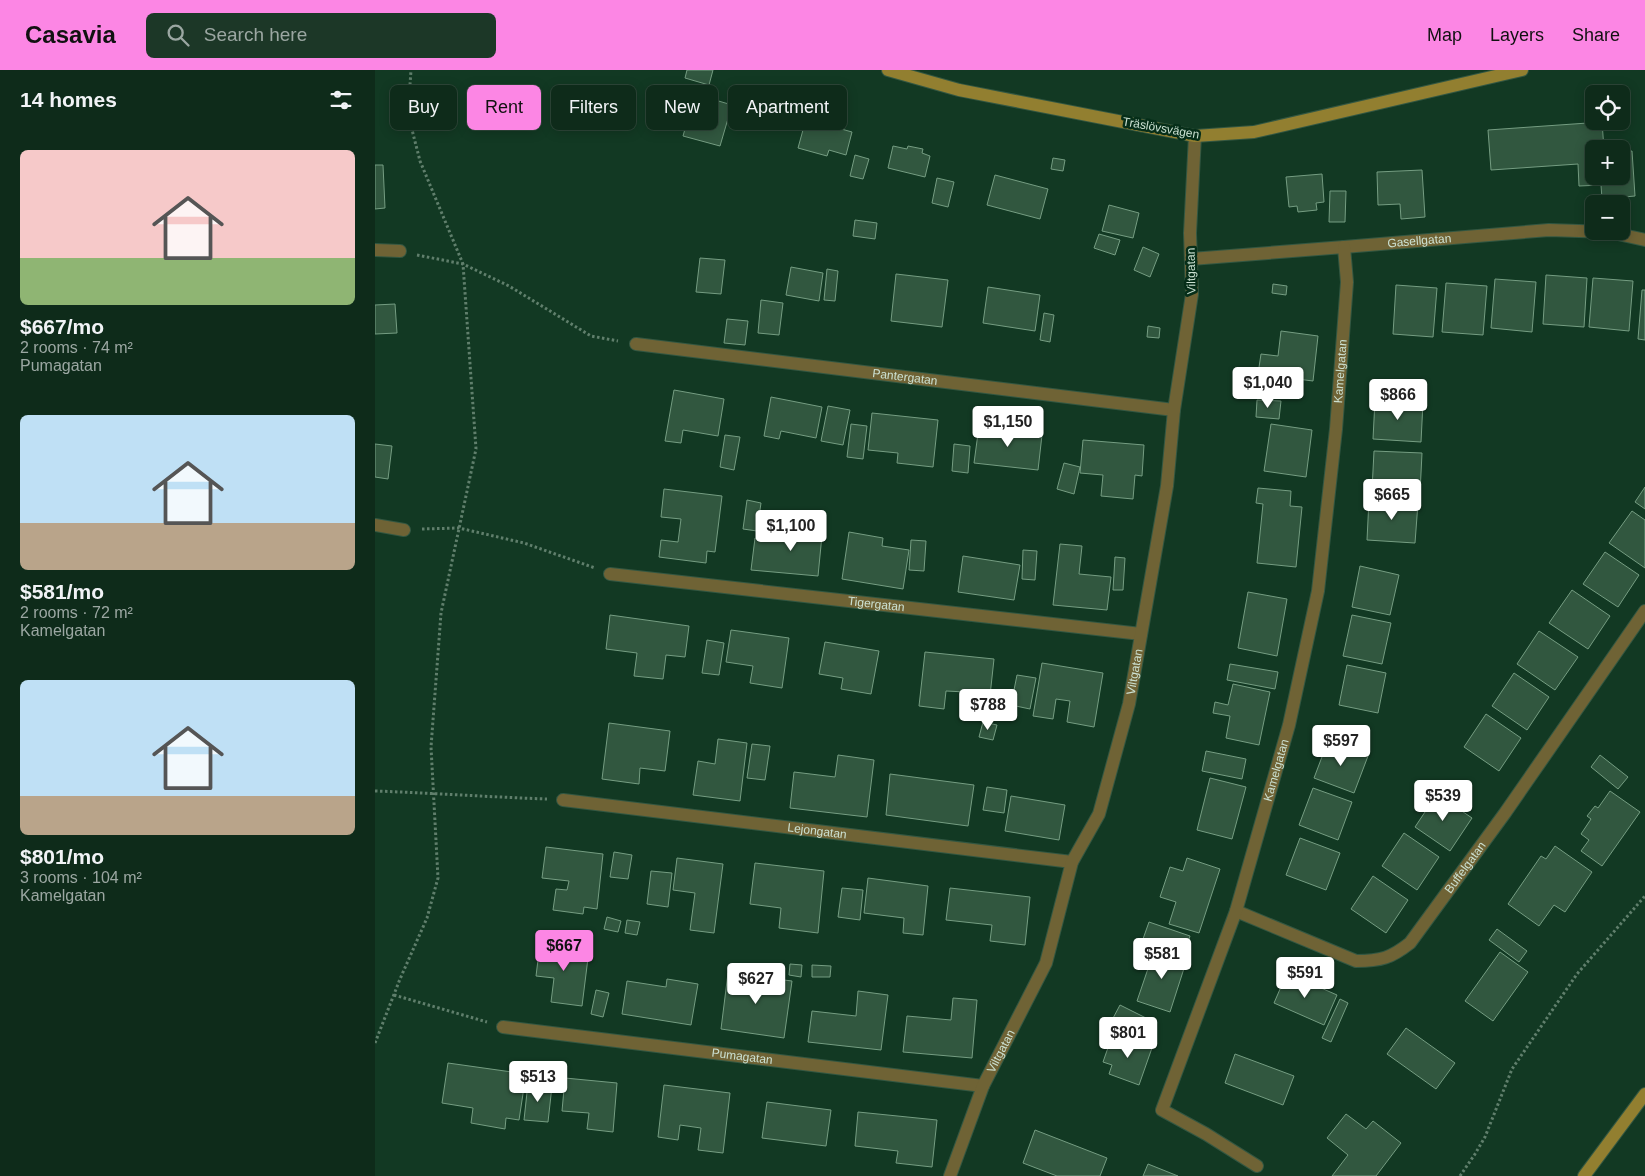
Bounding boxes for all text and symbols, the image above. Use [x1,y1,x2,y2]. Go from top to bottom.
search box [146,13,496,58]
text: Casavia [25,21,116,48]
icon: search [164,21,192,49]
text: Search here [204,24,307,45]
text: Map [1427,25,1462,45]
text: Layers [1490,25,1544,45]
text: Share [1572,25,1620,45]
chip: Buy [390,85,457,130]
chip: Rent [467,85,541,130]
chip: Filters [551,85,636,130]
chip: New [646,85,718,130]
chip: Apartment [728,85,847,130]
map controls [1585,85,1630,240]
button: locate [1585,85,1630,130]
icon: filters [327,86,355,114]
text: 14 homes [20,88,117,111]
street label: Träslövsvägen [1122,114,1200,142]
button: + [1585,140,1630,185]
icon: home [143,183,233,273]
button: − [1585,195,1630,240]
street label: Gasellgatan [1387,231,1452,250]
street label: Viltgatan [1184,248,1198,294]
text: $667/mo [20,315,104,338]
text: 2 rooms · 74 m² [20,339,133,356]
street label: Kamelgatan [1331,339,1350,404]
text: Pumagatan [20,357,102,374]
street label: Pantergatan [872,366,938,388]
pin: $1,040 [1227,366,1309,409]
text: $1,040 [1244,374,1292,391]
pin: $866 [1368,378,1428,421]
text: $866 [1380,386,1416,403]
pin: $1,150 [967,406,1049,448]
text: $1,150 [984,413,1032,430]
icon: home [143,448,233,538]
pin: $665 [1362,478,1422,521]
text: $665 [1374,486,1410,503]
pin: $1,100 [750,510,832,552]
text: $1,100 [767,517,815,534]
text: $581/mo [20,580,104,603]
street label: Tigergatan [847,594,905,614]
text: 2 rooms · 72 m² [20,604,133,621]
text: Kamelgatan [20,622,105,639]
street label: Viltgatan [1124,648,1145,696]
pin: $788 [958,688,1018,731]
text: $788 [970,696,1006,713]
icon: home [143,713,233,803]
pin: $597 [1311,724,1371,767]
text: $597 [1323,732,1359,749]
street label: Kamelgatan [1261,737,1292,803]
pin: $539 [1413,780,1473,822]
text: $539 [1425,787,1461,804]
street label: Lejongatan [787,820,848,842]
street label: Buffelgatan [1442,839,1489,896]
text: $801/mo [20,845,104,868]
text: 3 rooms · 104 m² [20,869,142,886]
text: Kamelgatan [20,887,105,904]
pin: $667 [534,930,594,972]
text: $667 [546,937,582,954]
pin: $581 [1132,938,1192,980]
text: $581 [1144,945,1180,962]
pin: $591 [1275,956,1335,999]
pin: $627 [726,962,786,1005]
text: $591 [1287,964,1323,981]
text: $627 [738,970,774,987]
pin: $801 [1098,1016,1158,1059]
text: $801 [1110,1024,1146,1041]
street label: Viltgatan [984,1027,1018,1075]
street label: Pumagatan [711,1046,774,1067]
pin: $513 [508,1060,568,1103]
text: $513 [520,1068,556,1085]

